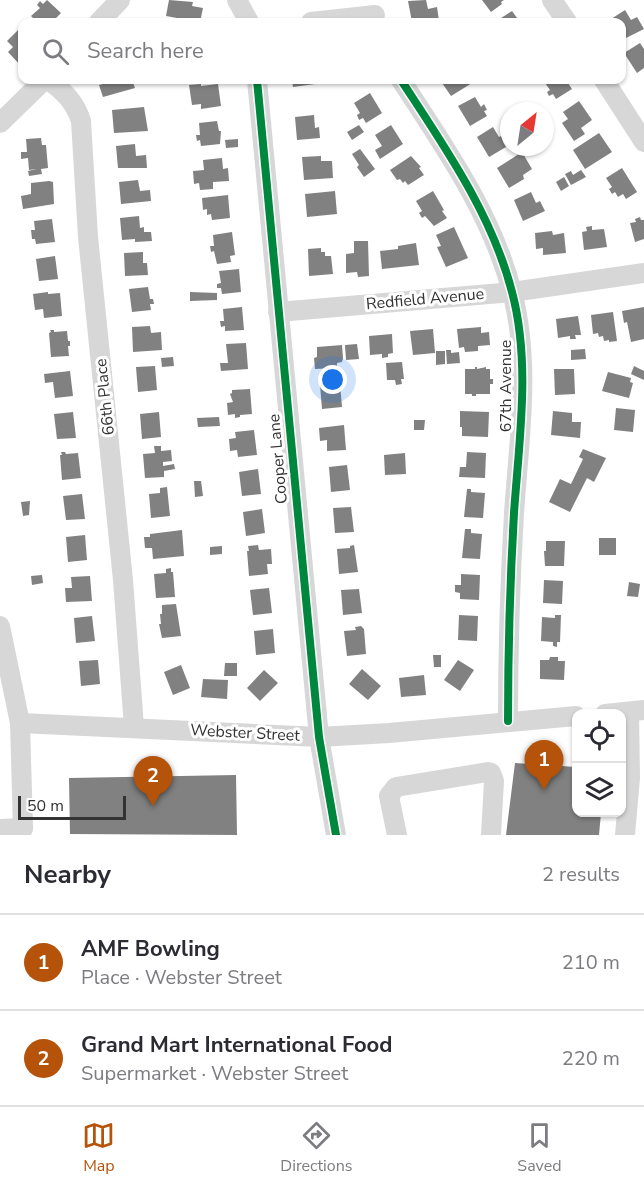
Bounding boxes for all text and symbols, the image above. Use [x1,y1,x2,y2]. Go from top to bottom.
search box [18,18,626,84]
icon: search [39,35,72,68]
text: Search here [87,36,204,66]
north arrow [500,102,554,156]
street label: Redfield Avenue [365,283,485,315]
street label: 67th Avenue [495,340,517,432]
street label: 66th Place [90,358,120,436]
your location [318,365,347,394]
street label: Cooper Lane [263,413,293,505]
map controls [572,709,626,817]
button: locate [572,709,626,763]
street label: Webster Street [190,719,301,747]
pin: 1 [524,740,564,790]
pin: 2 [134,756,172,806]
button: layers [572,763,626,817]
scale bar [18,793,126,820]
text: 50 m [27,795,64,817]
text: Nearby [24,857,111,892]
text: 2 results [542,861,620,888]
text: AMF Bowling [81,934,220,964]
text: 1 [38,949,50,976]
text: 210 m [562,949,620,976]
text: Place · Webster Street [81,964,282,991]
text: Grand Mart International Food [81,1030,392,1060]
text: 2 [38,1045,50,1072]
text: 220 m [562,1045,620,1072]
text: Supermarket · Webster Street [81,1060,348,1087]
tab: Map [82,1119,115,1177]
tab: Directions [280,1119,352,1177]
tab: Saved [517,1119,562,1177]

